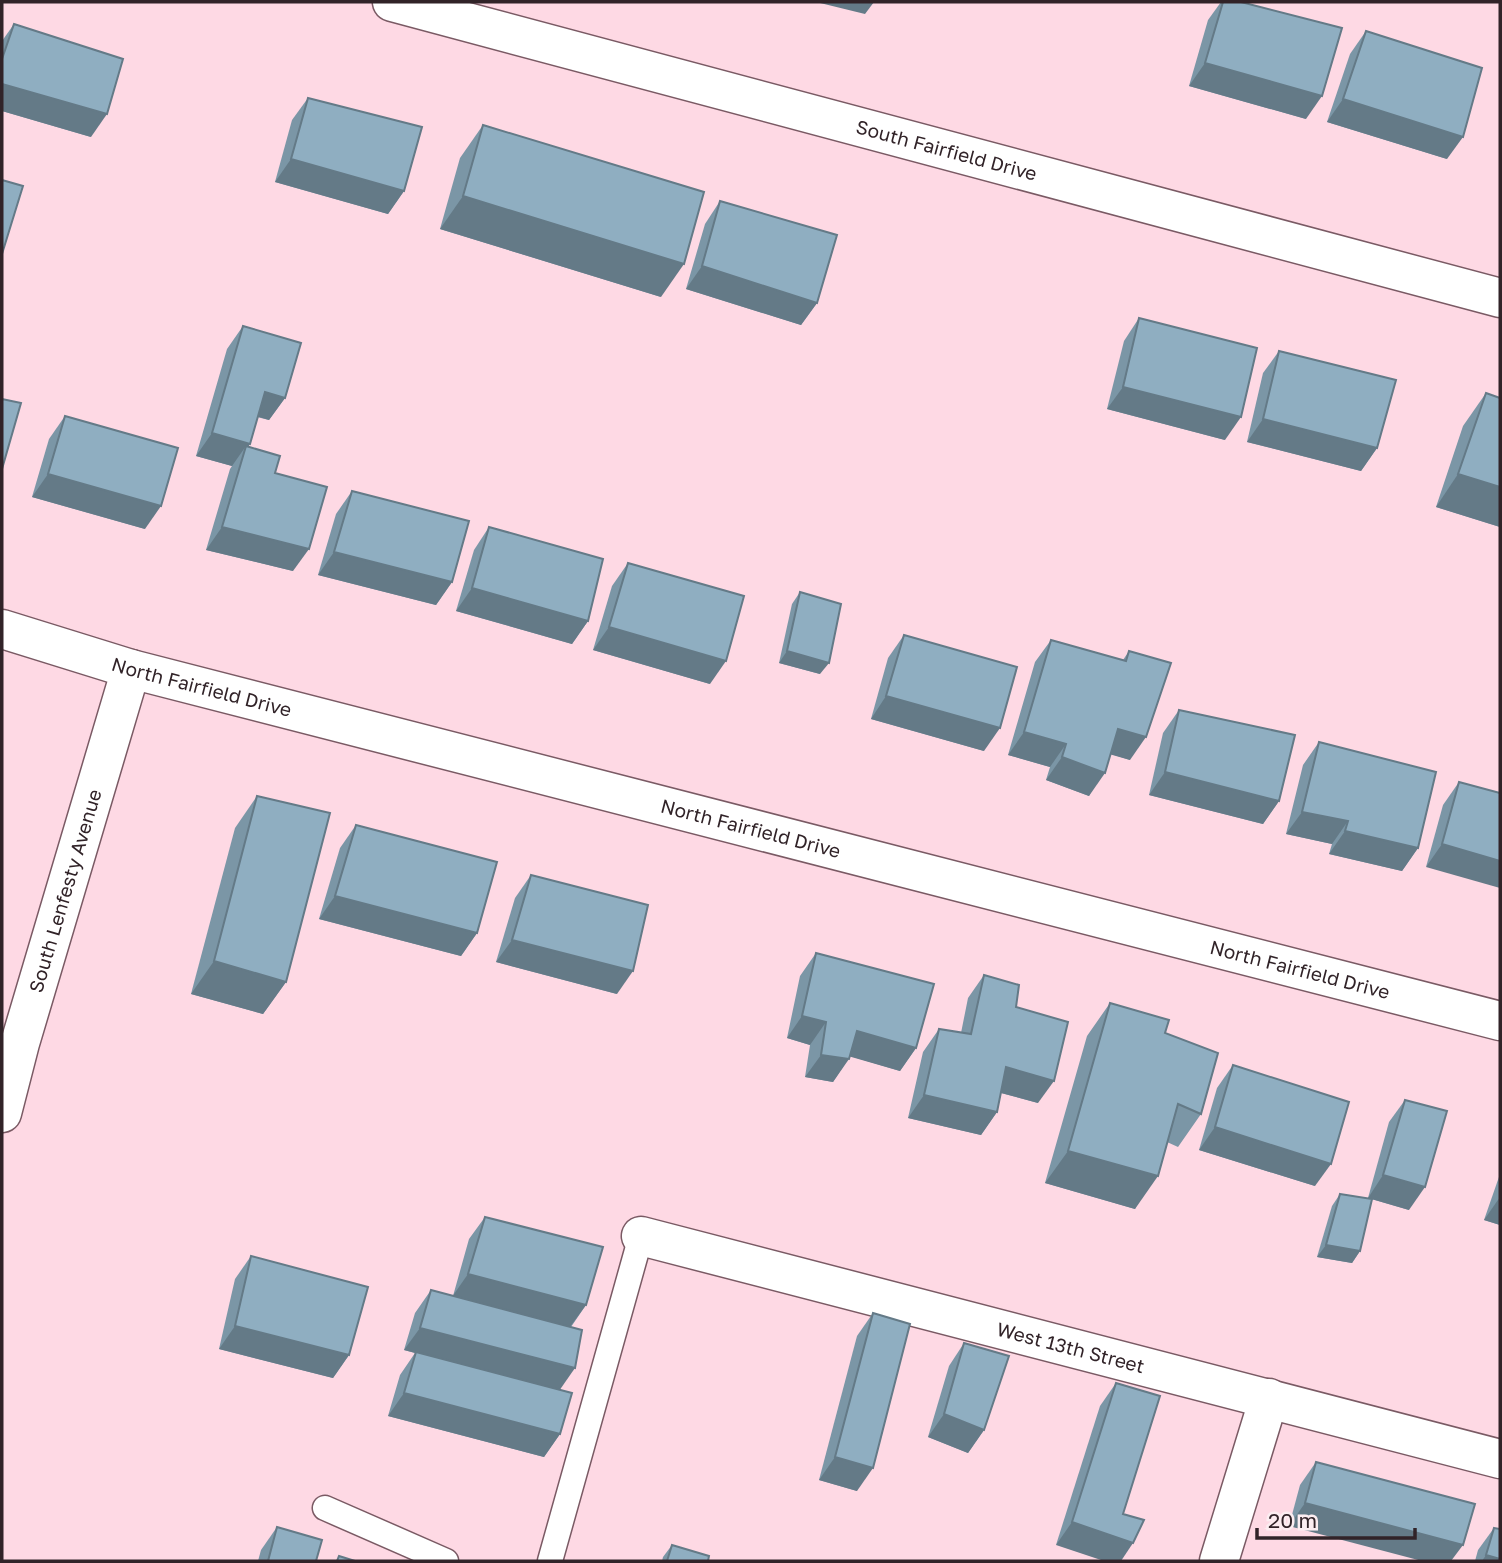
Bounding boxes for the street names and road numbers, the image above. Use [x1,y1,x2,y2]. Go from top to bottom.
street label: South Fairfield Drive [854,115,1040,185]
street label: North Fairfield Drive [109,652,294,721]
street label: South Lenfesty Avenue [24,786,106,995]
street label: North Fairfield Drive [659,794,843,862]
street label: North Fairfield Drive [1208,935,1392,1003]
street label: West 13th Street [995,1317,1147,1377]

